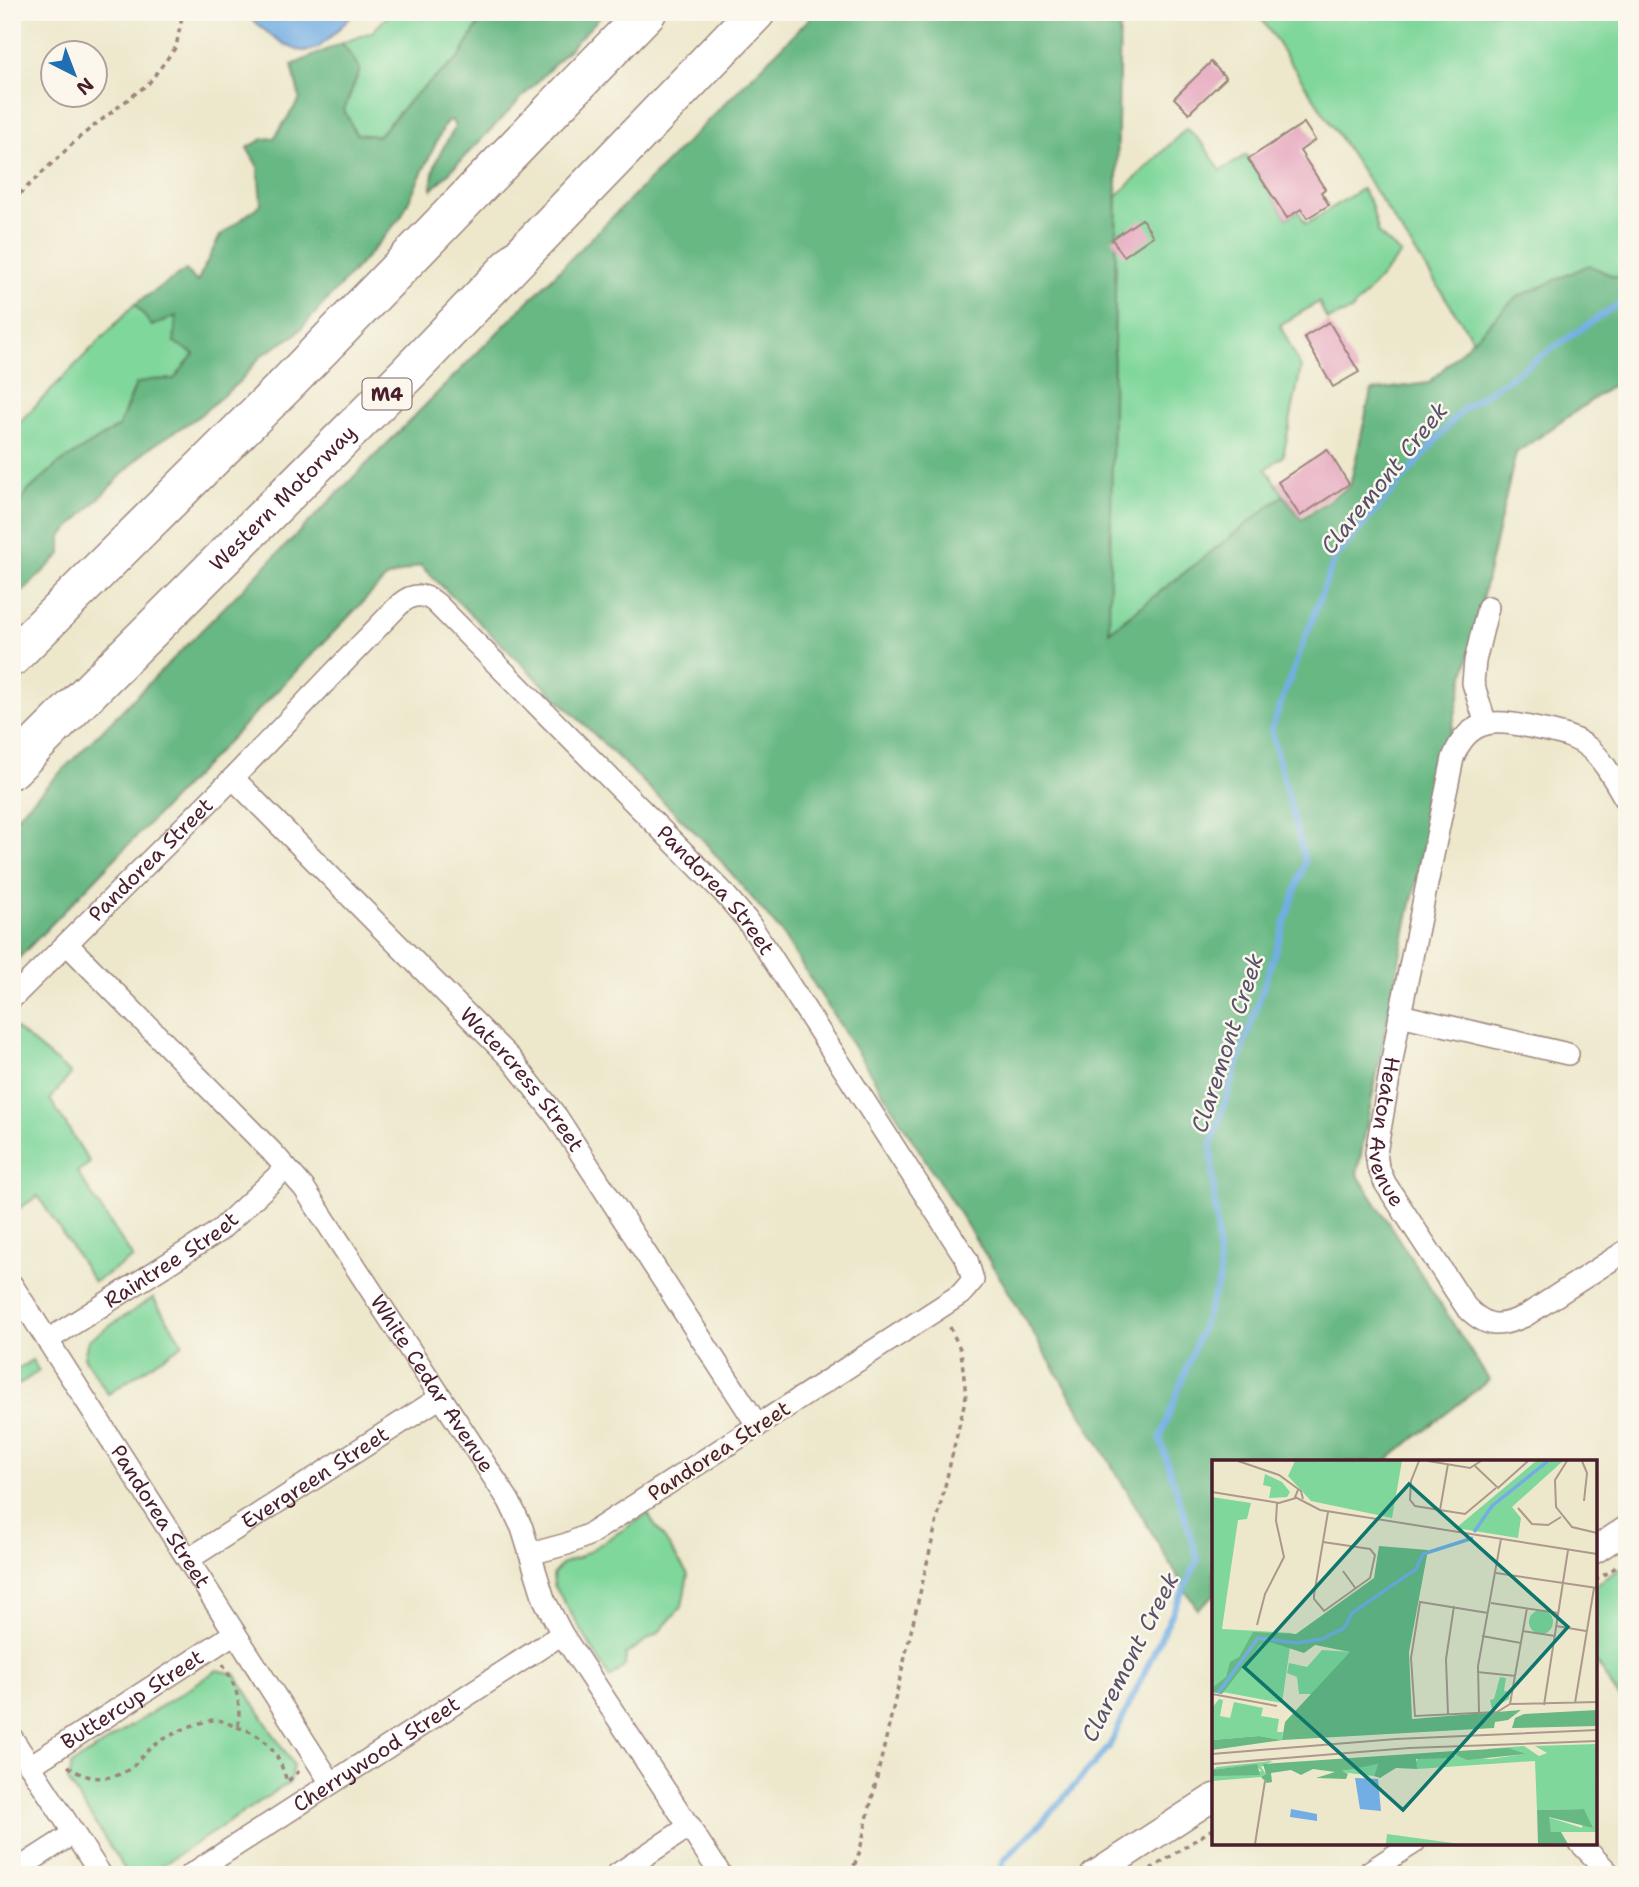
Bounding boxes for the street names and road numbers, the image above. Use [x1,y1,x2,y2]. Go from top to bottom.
road number: M4 [362,378,412,410]
street label: Western Motorway [204,419,362,577]
street label: Pandorea Street [83,792,219,928]
street label: Pandorea Street [651,819,781,960]
street label: Watercress Street [453,1001,590,1157]
street label: Heaton Avenue [1362,1055,1411,1212]
street label: Raintree Street [99,1206,245,1315]
street label: White Cedar Avenue [364,1289,501,1478]
street label: Pandorea Street [642,1394,796,1508]
street label: Evergreen Street [236,1420,394,1536]
street label: Pandorea Street [104,1440,217,1594]
street label: Buttercup Street [56,1643,209,1756]
street label: Cherrywood Street [288,1690,465,1819]

